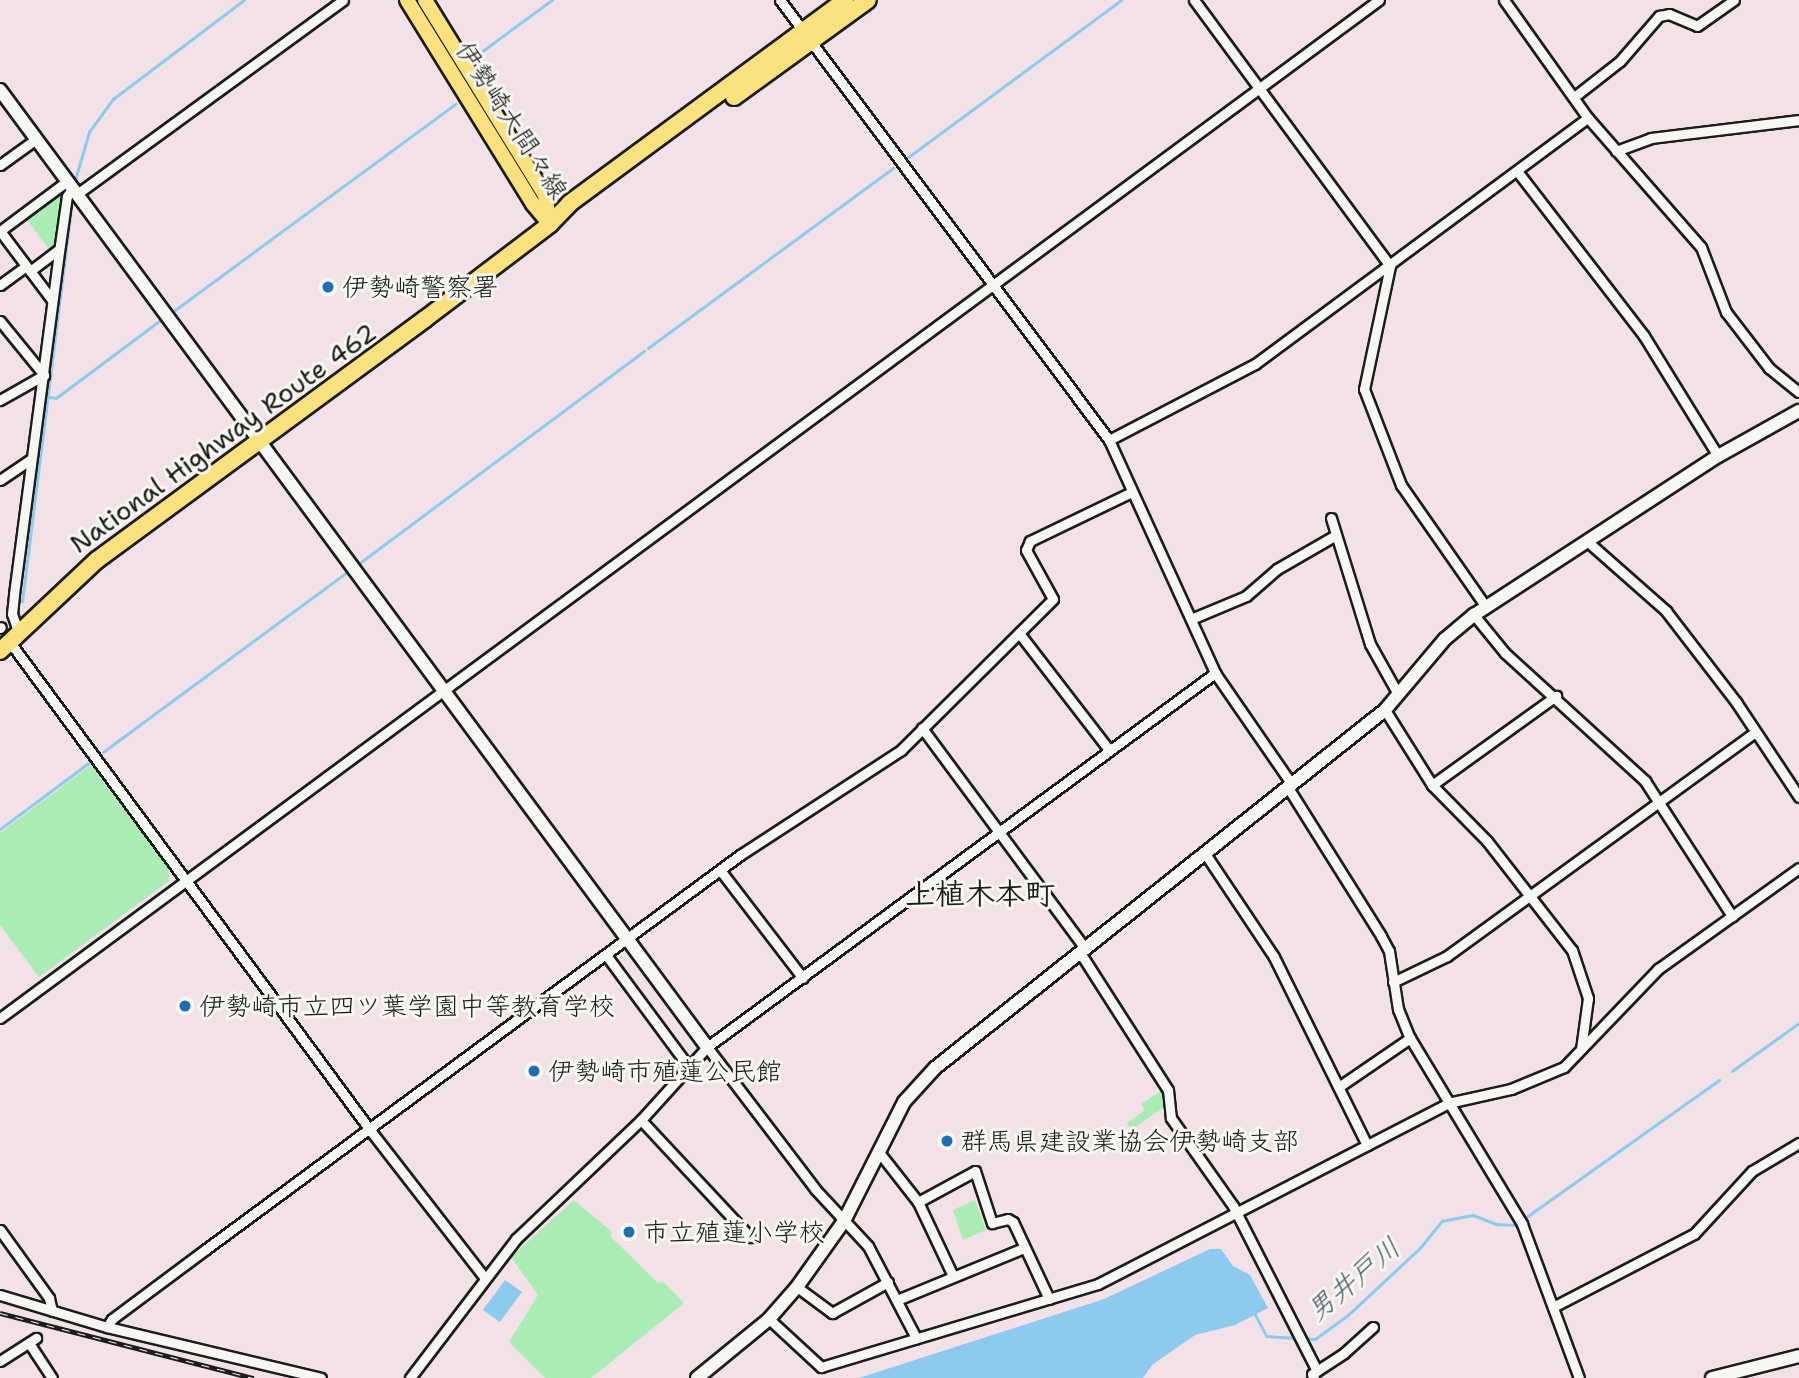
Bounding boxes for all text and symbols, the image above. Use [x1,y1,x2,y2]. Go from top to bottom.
street label: 伊勢崎大間々線 [449,35,575,205]
place label: 伊勢崎警察署 [342,271,498,303]
marker: 伊勢崎警察署 [320,279,336,295]
street label: National Highway Route 462 [64,316,382,560]
district label: 上植木本町 [905,876,1055,912]
place label: 伊勢崎市立四ツ葉学園中等教育学校 [199,990,615,1022]
marker: 伊勢崎市立四ツ葉学園中等教育学校 [177,998,193,1014]
place label: 伊勢崎市殖蓮公民館 [548,1055,782,1087]
marker: 伊勢崎市殖蓮公民館 [526,1063,542,1079]
place label: 群馬県建設業協会伊勢崎支部 [961,1125,1299,1157]
marker: 群馬県建設業協会伊勢崎支部 [939,1133,955,1149]
place label: 市立殖蓮小学校 [643,1216,825,1248]
marker: 市立殖蓮小学校 [621,1224,637,1240]
water label: 男井戸川 [1299,1230,1407,1328]

